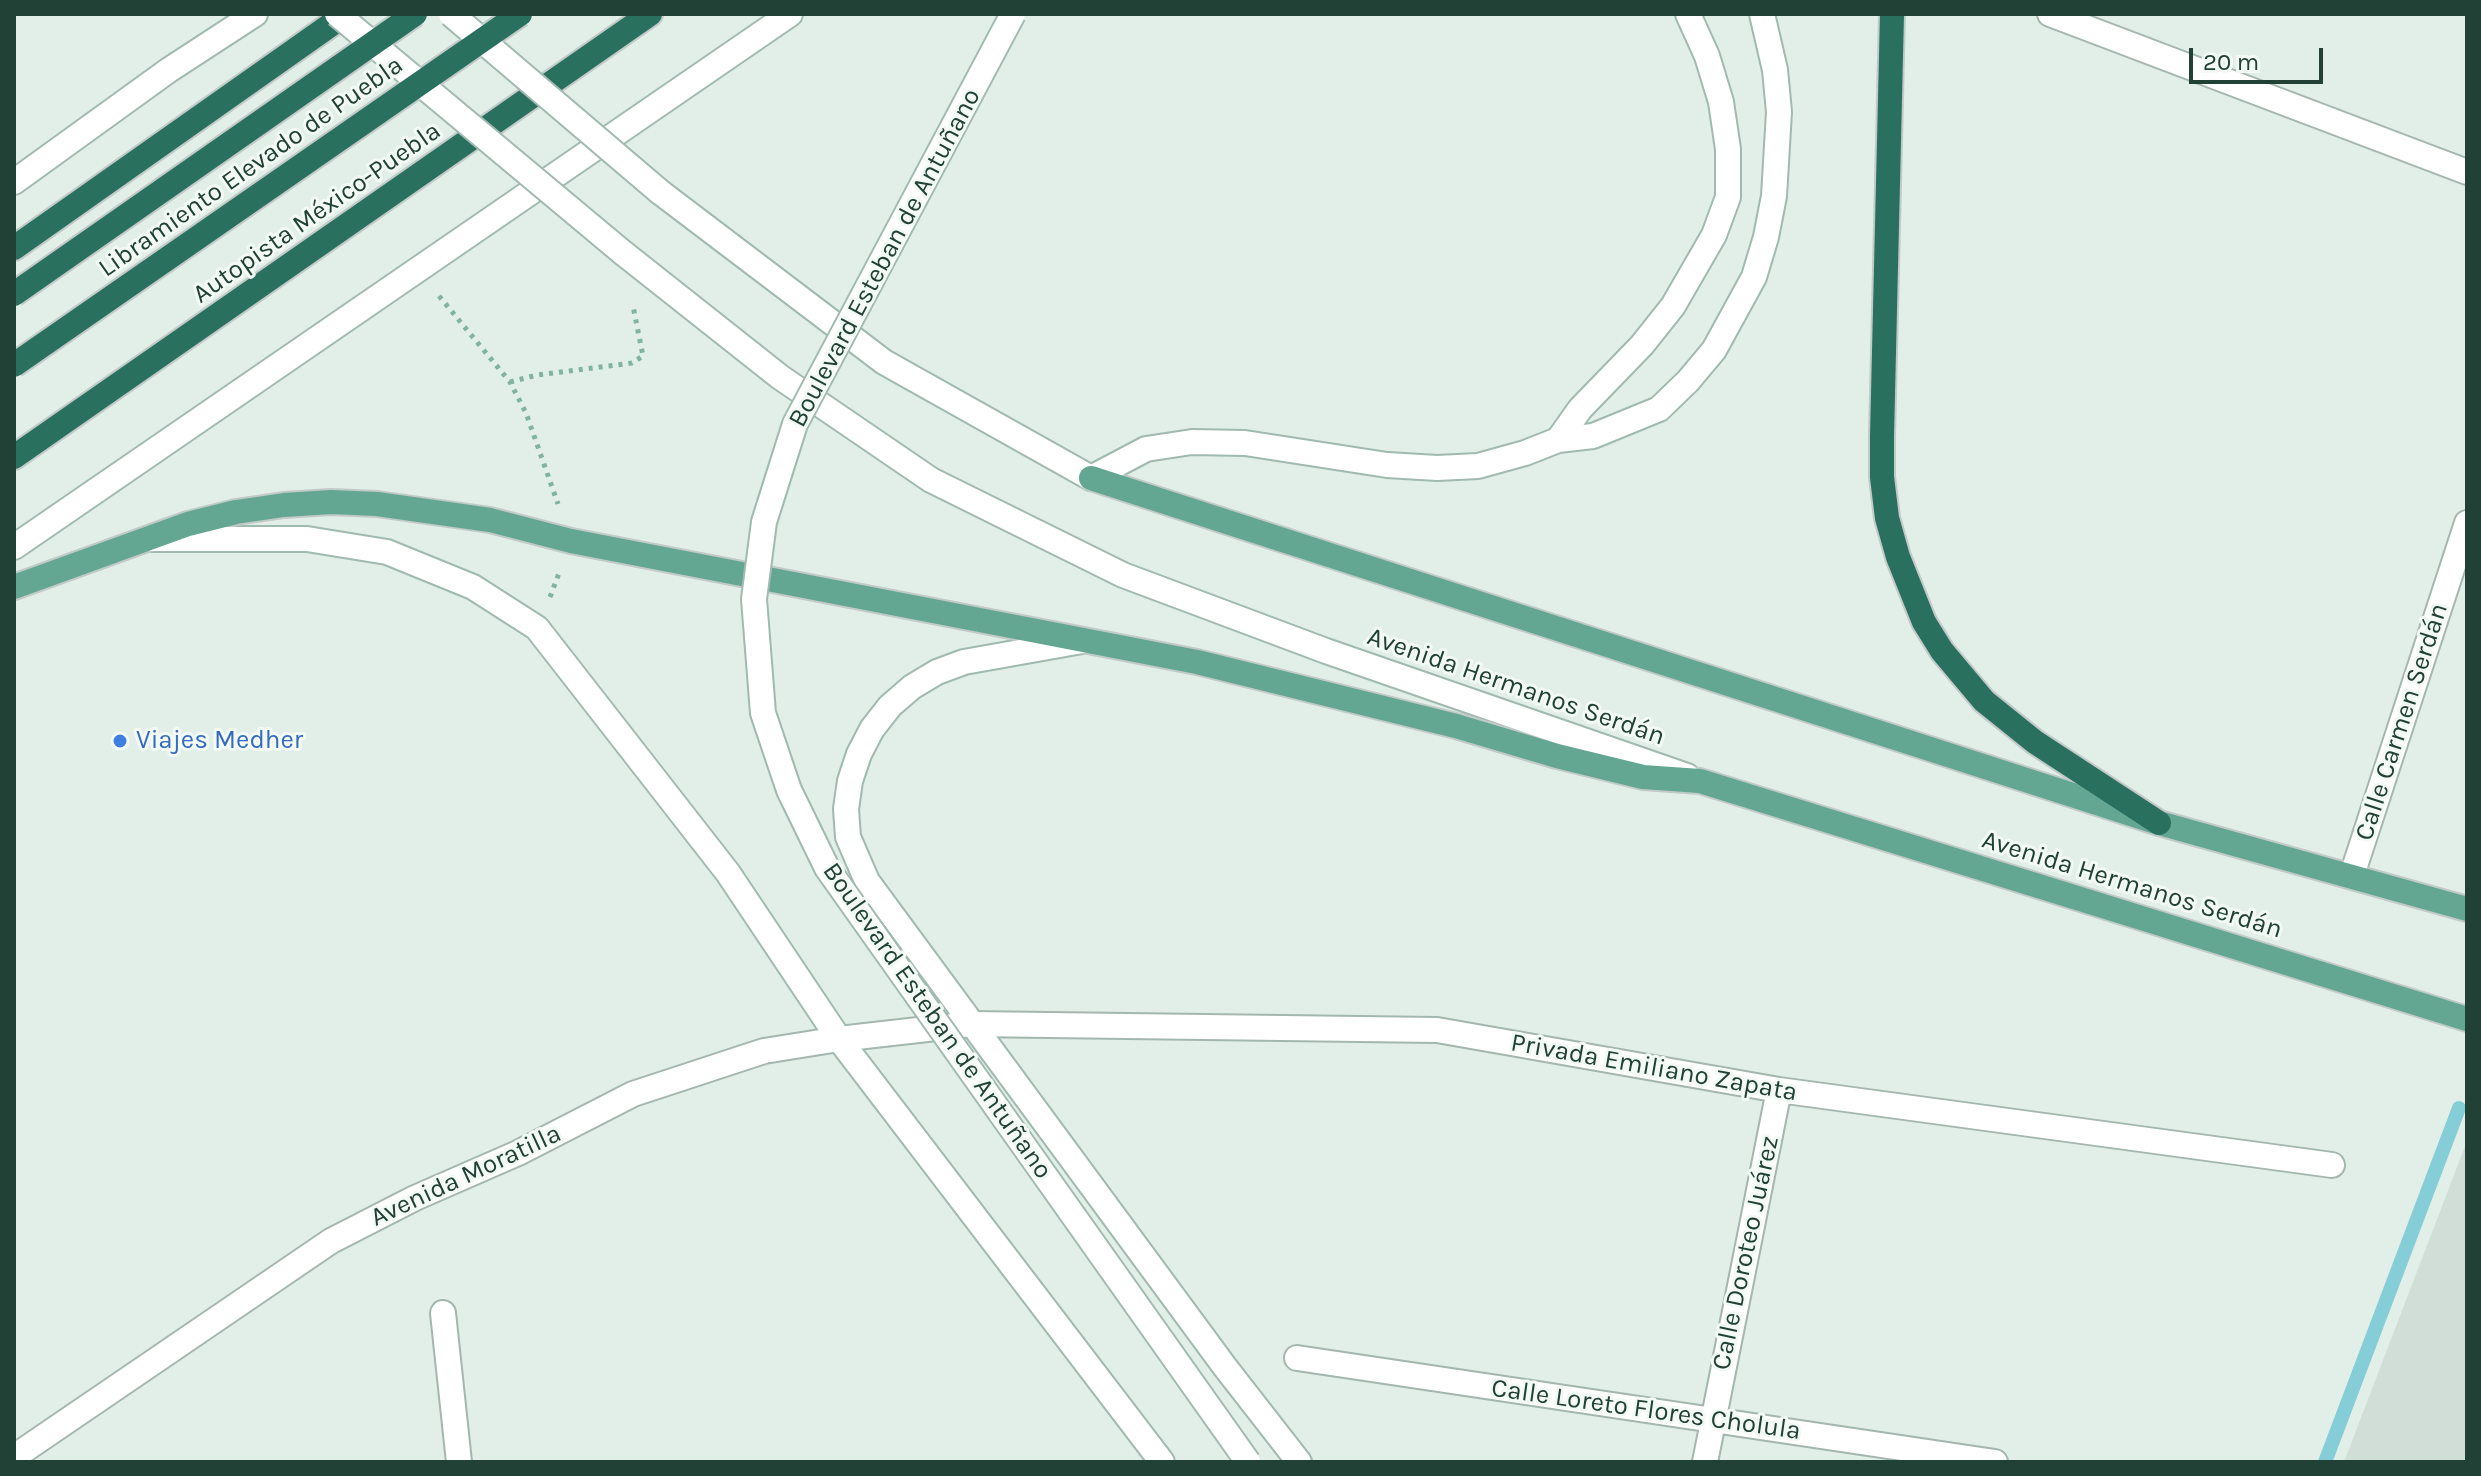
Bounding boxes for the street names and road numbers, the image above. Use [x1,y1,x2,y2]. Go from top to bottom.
street label: Libramiento Elevado de Puebla [93,50,409,284]
street label: Boulevard Esteban de Antuñano [782,83,988,433]
street label: Autopista México-Puebla [187,116,447,310]
street label: Calle Carmen Serdán [2349,600,2455,844]
street label: Avenida Hermanos Serdán [1363,621,1669,753]
street label: Avenida Hermanos Serdán [1978,824,2286,946]
street label: Boulevard Esteban de Antuñano [816,857,1058,1185]
street label: Privada Emiliano Zapata [1508,1027,1800,1109]
street label: Avenida Moratilla [366,1118,566,1234]
street label: Calle Doroteo Juárez [1706,1133,1786,1373]
street label: Calle Loreto Flores Cholula [1489,1373,1803,1447]

